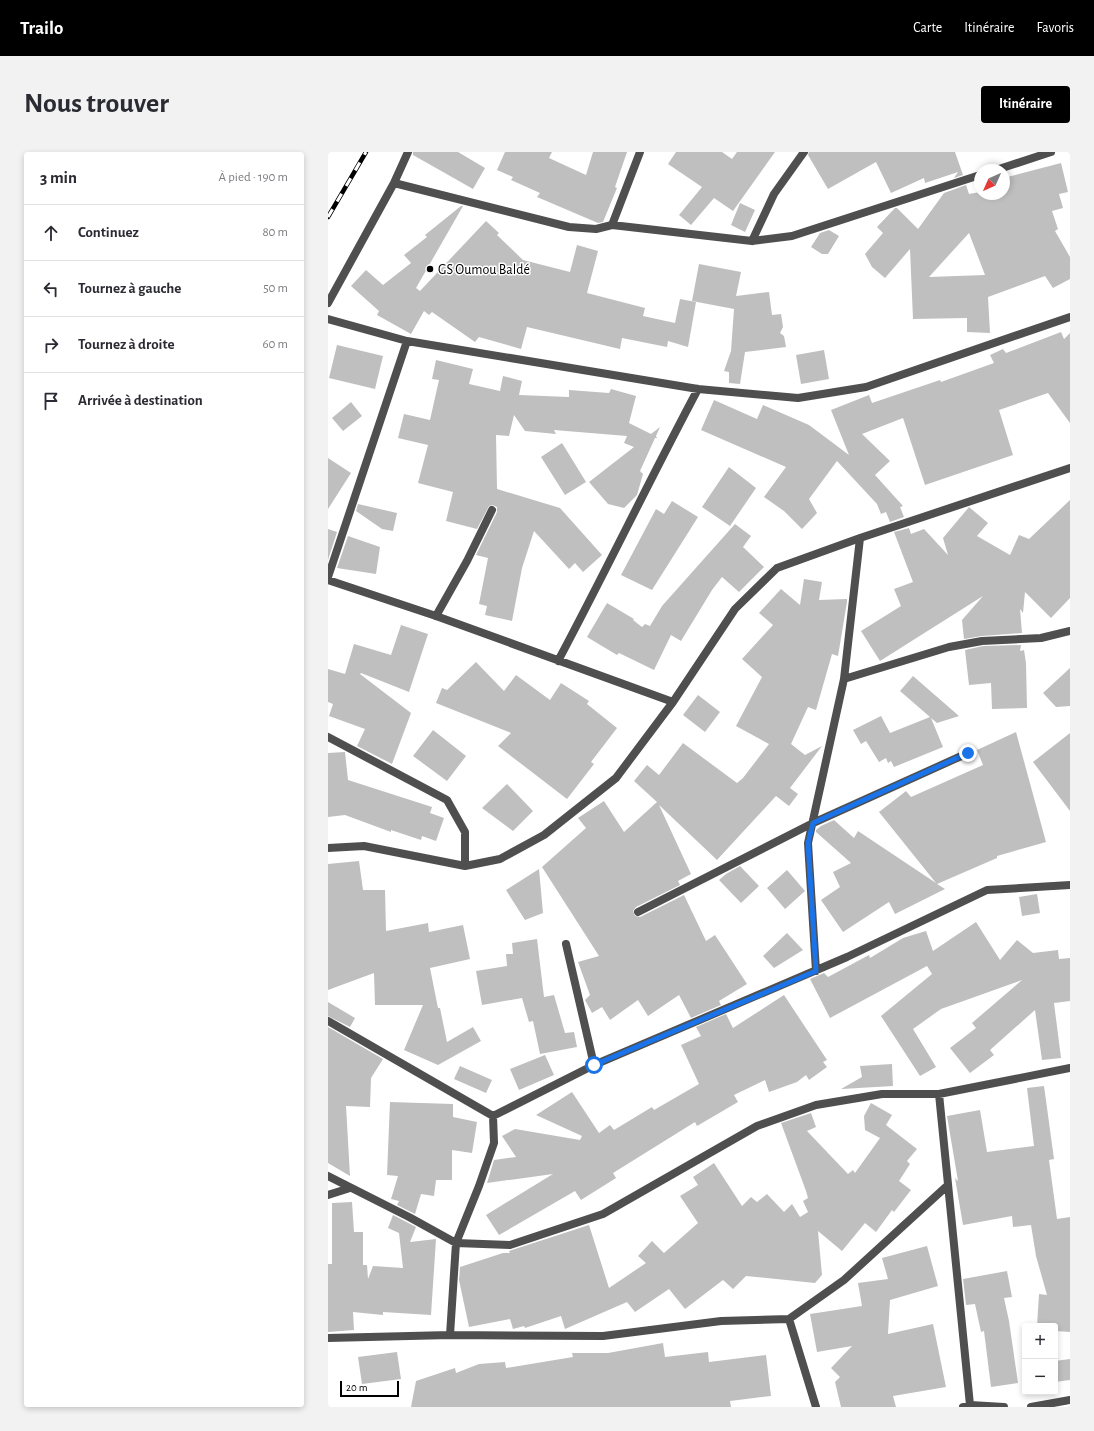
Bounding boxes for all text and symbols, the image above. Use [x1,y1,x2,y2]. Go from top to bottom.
text: Trailo [20,19,63,38]
text: Carte [913,21,942,35]
text: Itinéraire [964,21,1014,35]
text: Favoris [1036,21,1074,35]
button: Itinéraire [981,86,1070,123]
text: Nous trouver [24,90,169,118]
north arrow [974,164,1010,200]
text: 3 min [40,169,77,186]
text: À pied · 190 m [219,171,288,184]
icon: ahead [40,222,62,244]
text: Continuez [78,225,139,240]
text: 80 m [262,226,288,239]
place label: GS Oumou Baldé [438,263,530,277]
marker: GS Oumou Baldé [425,264,435,274]
icon: left [40,278,62,300]
text: Tournez à gauche [78,281,181,296]
text: 50 m [263,282,288,295]
icon: right [40,334,62,356]
text: Tournez à droite [78,337,175,352]
text: 60 m [262,338,288,351]
icon: arrive [40,390,62,412]
text: Arrivée à destination [78,393,203,408]
route end [959,744,977,762]
route start [585,1056,603,1074]
map controls [1022,1323,1058,1395]
button: + [1022,1323,1058,1359]
button: − [1022,1359,1058,1395]
scale bar [340,1379,399,1398]
text: 20 m [346,1382,367,1393]

